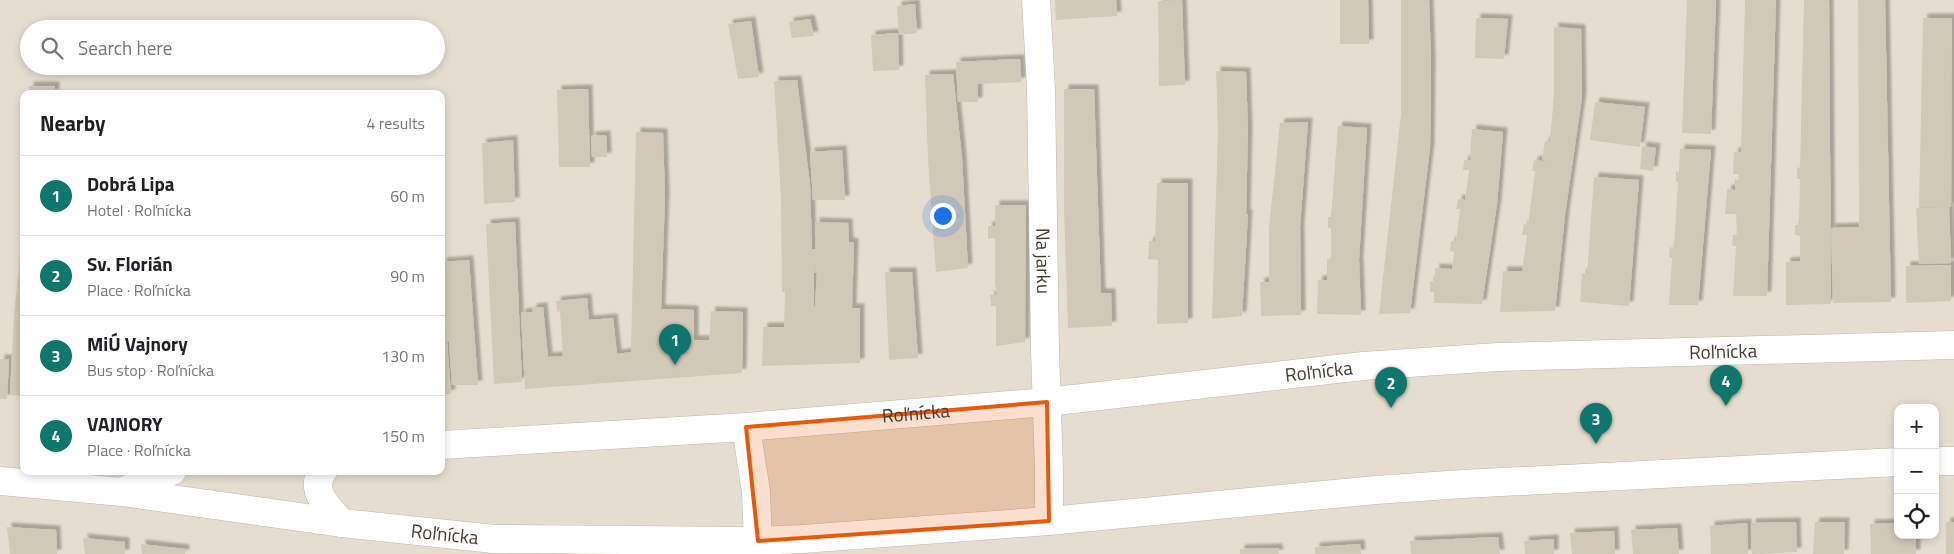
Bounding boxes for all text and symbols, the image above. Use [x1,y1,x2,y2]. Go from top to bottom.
search box [20,20,445,75]
text: Search here [78,33,172,62]
icon: search [38,34,66,62]
text: Nearby [40,107,105,139]
text: 4 results [366,111,425,135]
text: Dobrá Lipa [87,169,174,198]
text: 1 [52,184,60,208]
text: 60 m [390,184,425,208]
text: Hotel · Roľnícka [87,198,191,222]
your location [930,203,956,229]
street label: Na jarku [1029,228,1059,294]
text: Sv. Florián [87,249,173,278]
text: 2 [52,264,60,288]
text: 90 m [390,264,425,288]
text: Place · Roľnícka [87,278,191,302]
pin: 1 [659,324,691,365]
text: MiÚ Vajnory [87,329,188,358]
street label: Roľnícka [1689,335,1758,366]
text: 3 [52,344,60,368]
text: 130 m [381,344,425,368]
street label: Roľnícka [1283,352,1354,389]
text: Bus stop · Roľnícka [87,358,214,382]
pin: 4 [1710,365,1742,406]
pin: 2 [1375,367,1407,408]
street label: Roľnícka [881,395,951,430]
pin: 3 [1580,403,1612,444]
map controls [1894,404,1939,539]
button: + [1894,404,1939,449]
text: VAJNORY [87,409,163,438]
text: 4 [52,424,60,448]
text: 150 m [381,424,425,448]
text: Place · Roľnícka [87,438,191,462]
button: − [1894,449,1939,494]
button: locate [1894,494,1939,539]
street label: Roľnícka [409,515,481,551]

